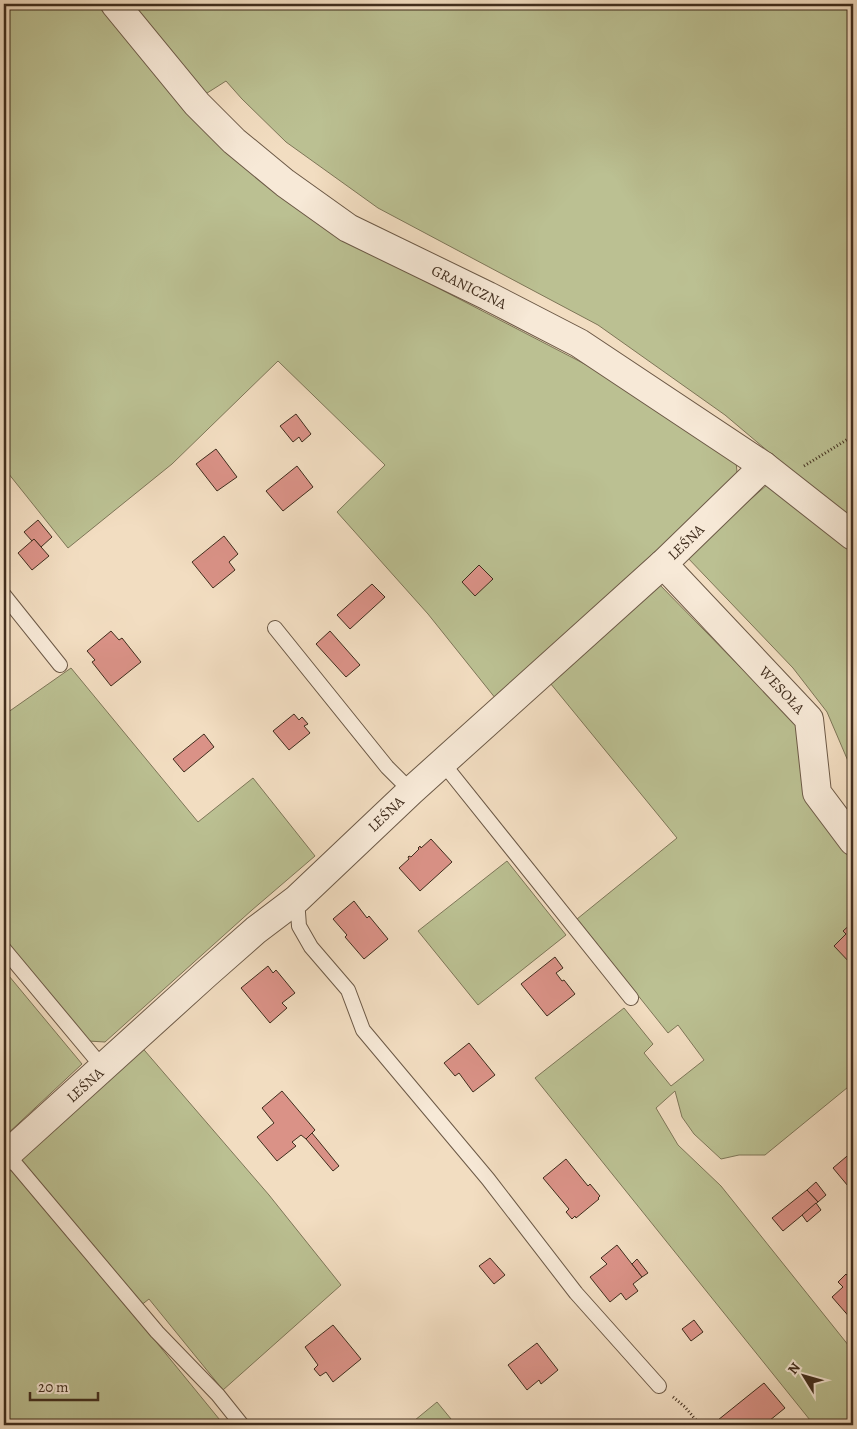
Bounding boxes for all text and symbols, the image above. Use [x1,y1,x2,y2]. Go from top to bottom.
street label: GRANICZNA [428,260,510,314]
street label: LEŚNA [663,520,709,564]
street label: WESOŁA [754,661,809,718]
street label: LEŚNA [363,792,409,836]
street label: LEŚNA [62,1063,108,1107]
north arrow [780,1352,830,1402]
text: N [783,1359,805,1378]
scale bar [30,1369,98,1401]
text: 20 m [38,1377,69,1397]

